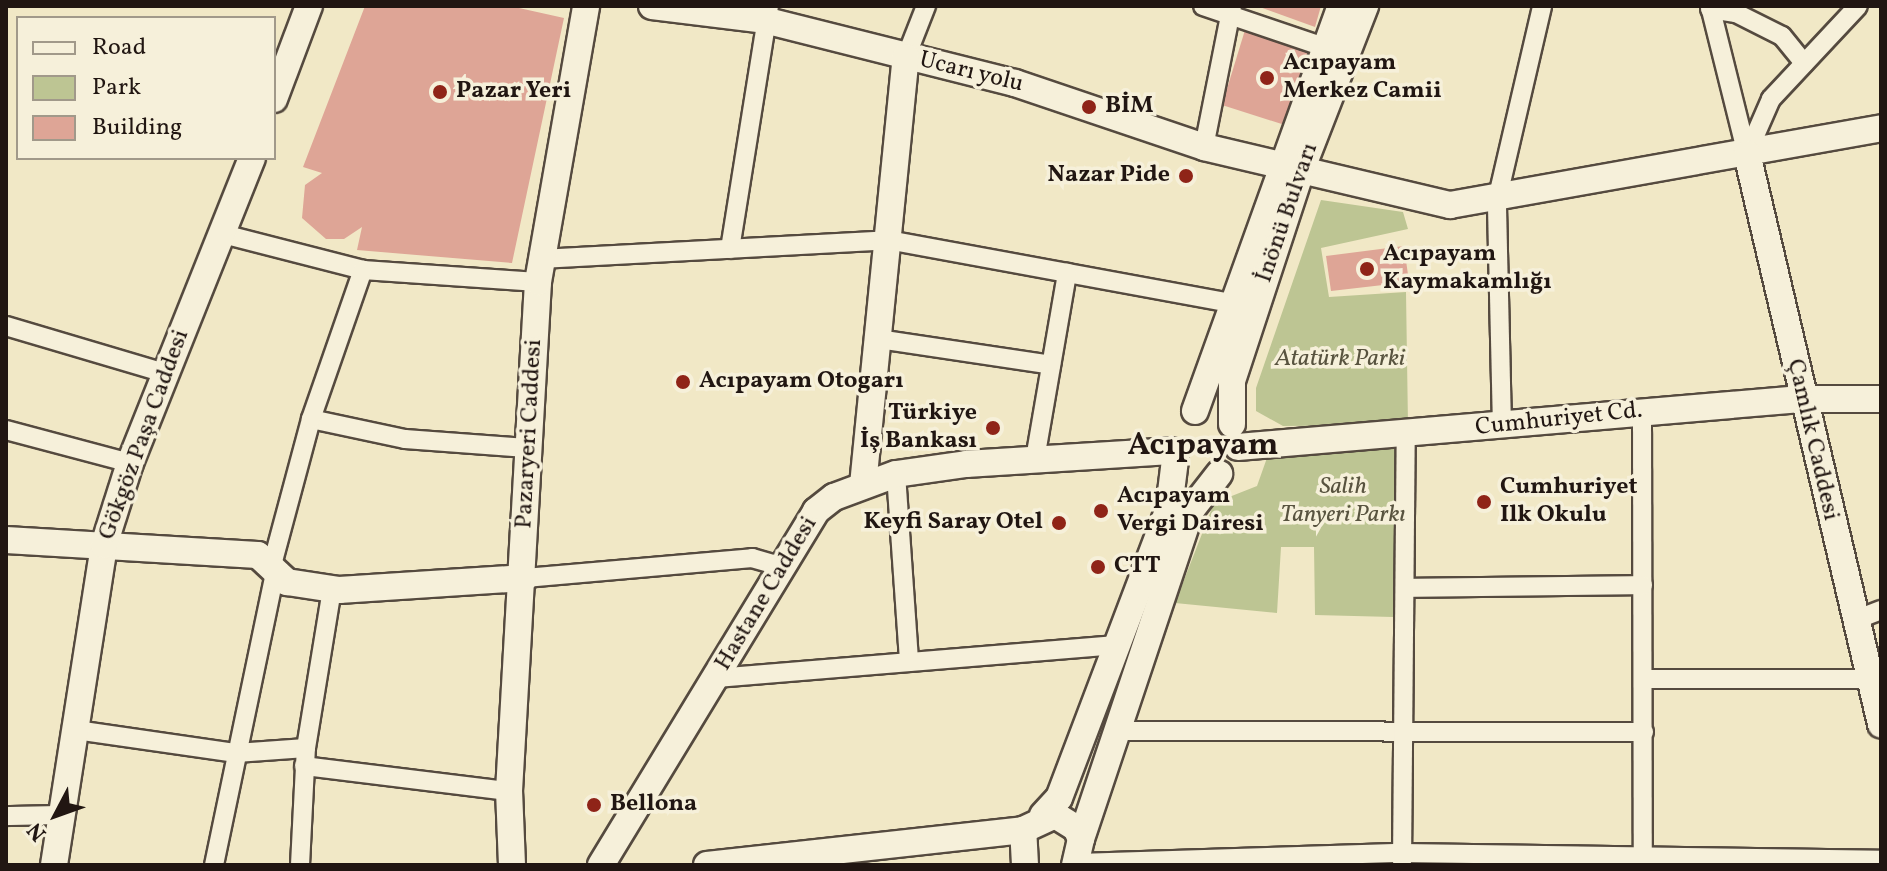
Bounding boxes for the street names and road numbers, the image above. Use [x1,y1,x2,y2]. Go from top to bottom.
street label: Ucarı yolu [916,46,1026,100]
street label: İnönü Bulvarı [1251,139,1325,287]
street label: Gökgöz Paşa Caddesi [94,326,196,544]
street label: Pazaryeri Caddesi [511,339,549,529]
street label: Çamlık Caddesi [1779,357,1845,523]
street label: Cumhuriyet Cd. [1474,397,1644,443]
street label: Hastane Caddesi [710,512,824,676]

